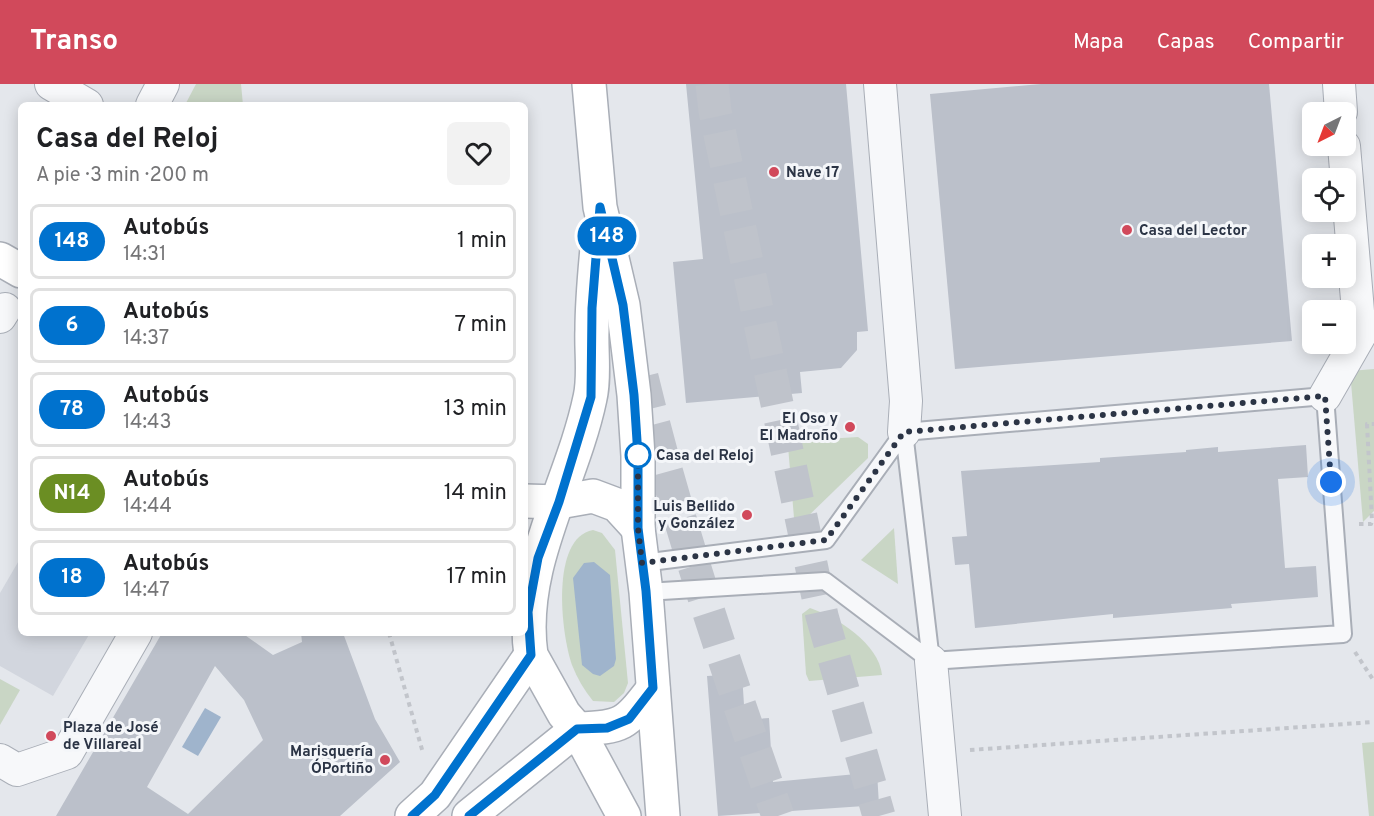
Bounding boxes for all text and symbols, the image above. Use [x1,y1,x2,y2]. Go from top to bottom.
text: Transo [30,24,118,60]
text: Mapa [1073,29,1124,56]
text: Capas [1157,29,1215,56]
text: Compartir [1248,29,1344,56]
north arrow [1302,102,1356,156]
map controls [1302,102,1356,354]
text: Casa del Reloj [36,122,218,158]
button: heart [447,122,510,185]
text: A pie · 3 min · 200 m [36,163,209,189]
place label: Nave 17 [786,164,839,183]
marker: Nave 17 [767,165,781,179]
button: locate [1302,168,1356,222]
text: Autobús [123,215,209,242]
line badge: 148 [572,216,642,256]
place label: Casa del Lector [1139,222,1248,241]
text: 148 [589,223,625,250]
marker: Casa del Lector [1120,223,1134,237]
text: 148 [54,228,90,255]
text: 1 min [457,228,507,255]
button: + [1302,234,1356,288]
text: 14:31 [123,242,166,268]
text: Autobús [123,299,209,326]
button: − [1302,300,1356,354]
text: 6 [66,312,78,339]
text: 7 min [455,312,507,339]
text: 14:37 [123,326,169,352]
text: Autobús [123,383,209,410]
text: 78 [60,396,84,423]
text: 13 min [444,396,507,423]
text: 14:43 [123,410,171,436]
place label: El Oso y El Madroño [760,410,838,446]
marker: El Oso y El Madroño [843,420,857,434]
marker: Casa del Reloj [625,442,651,468]
place label: Casa del Reloj [656,447,754,466]
text: Autobús [123,467,209,494]
your location [1316,467,1346,497]
text: N14 [54,480,91,507]
text: 14 min [444,480,507,507]
text: 14:44 [123,494,172,520]
place label: Luis Bellido y González [653,498,735,534]
marker: Luis Bellido y González [740,508,754,522]
text: Autobús [123,551,209,578]
text: 18 [61,564,83,591]
text: 17 min [447,564,507,591]
text: 14:47 [123,578,170,604]
place label: Plaza de José de Villareal [63,719,159,755]
marker: Plaza de José de Villareal [44,729,58,743]
place label: Marisquería O´Portiño [290,743,373,779]
marker: Marisquería O´Portiño [378,753,392,767]

